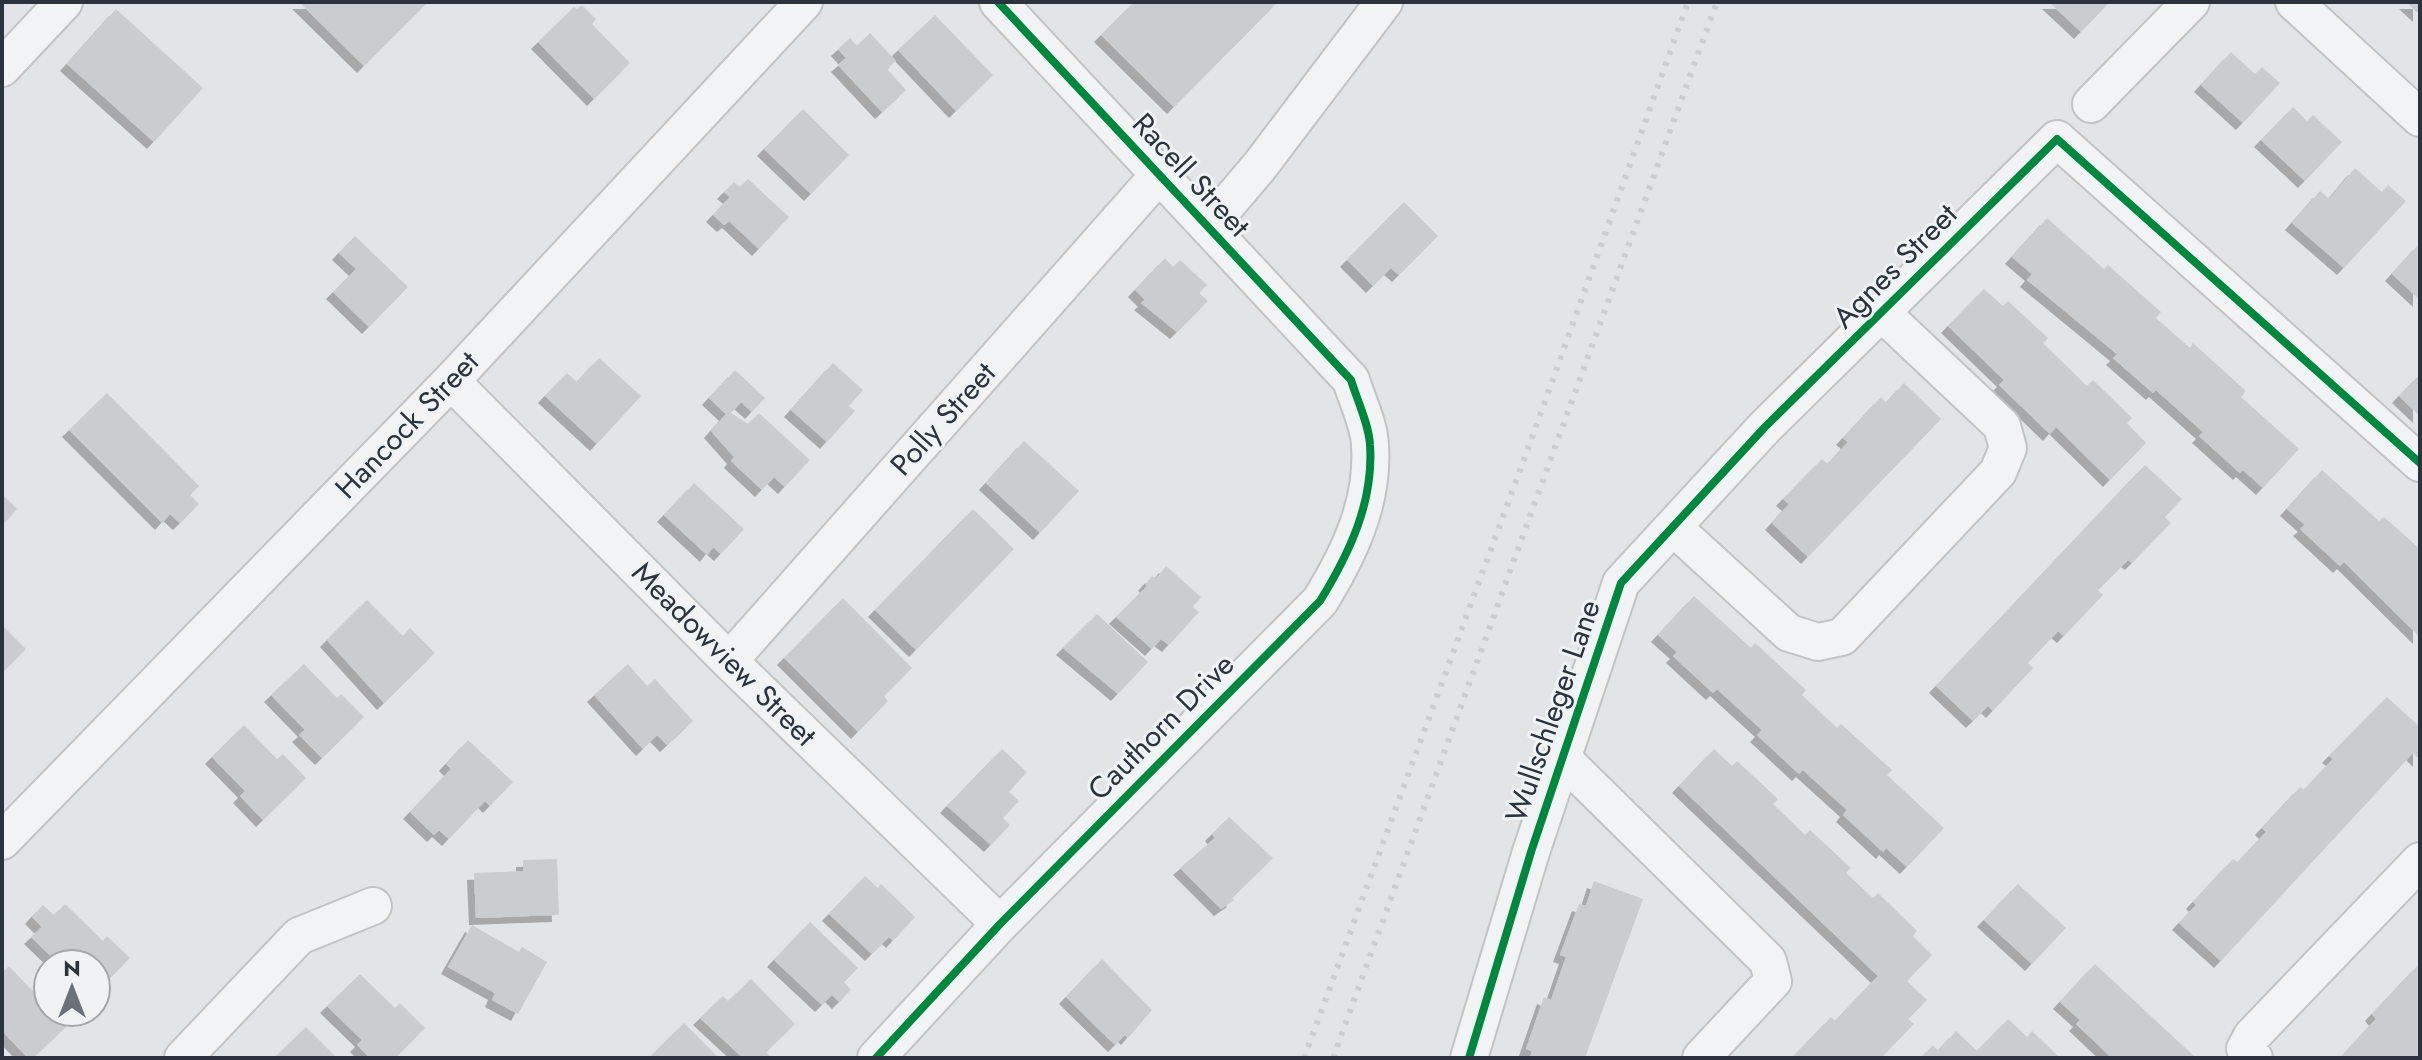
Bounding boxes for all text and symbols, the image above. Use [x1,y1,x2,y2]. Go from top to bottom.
street label: Racell Street [1123,103,1261,247]
street label: Agnes Street [1823,193,1967,338]
street label: Hancock Street [325,341,489,508]
street label: Polly Street [880,352,1006,485]
street label: Meadowview Street [622,552,827,756]
street label: Wullschleger Lane [1494,594,1611,828]
street label: Cauthorn Drive [1078,644,1244,810]
north arrow [32,948,112,1028]
text: N [63,952,81,984]

